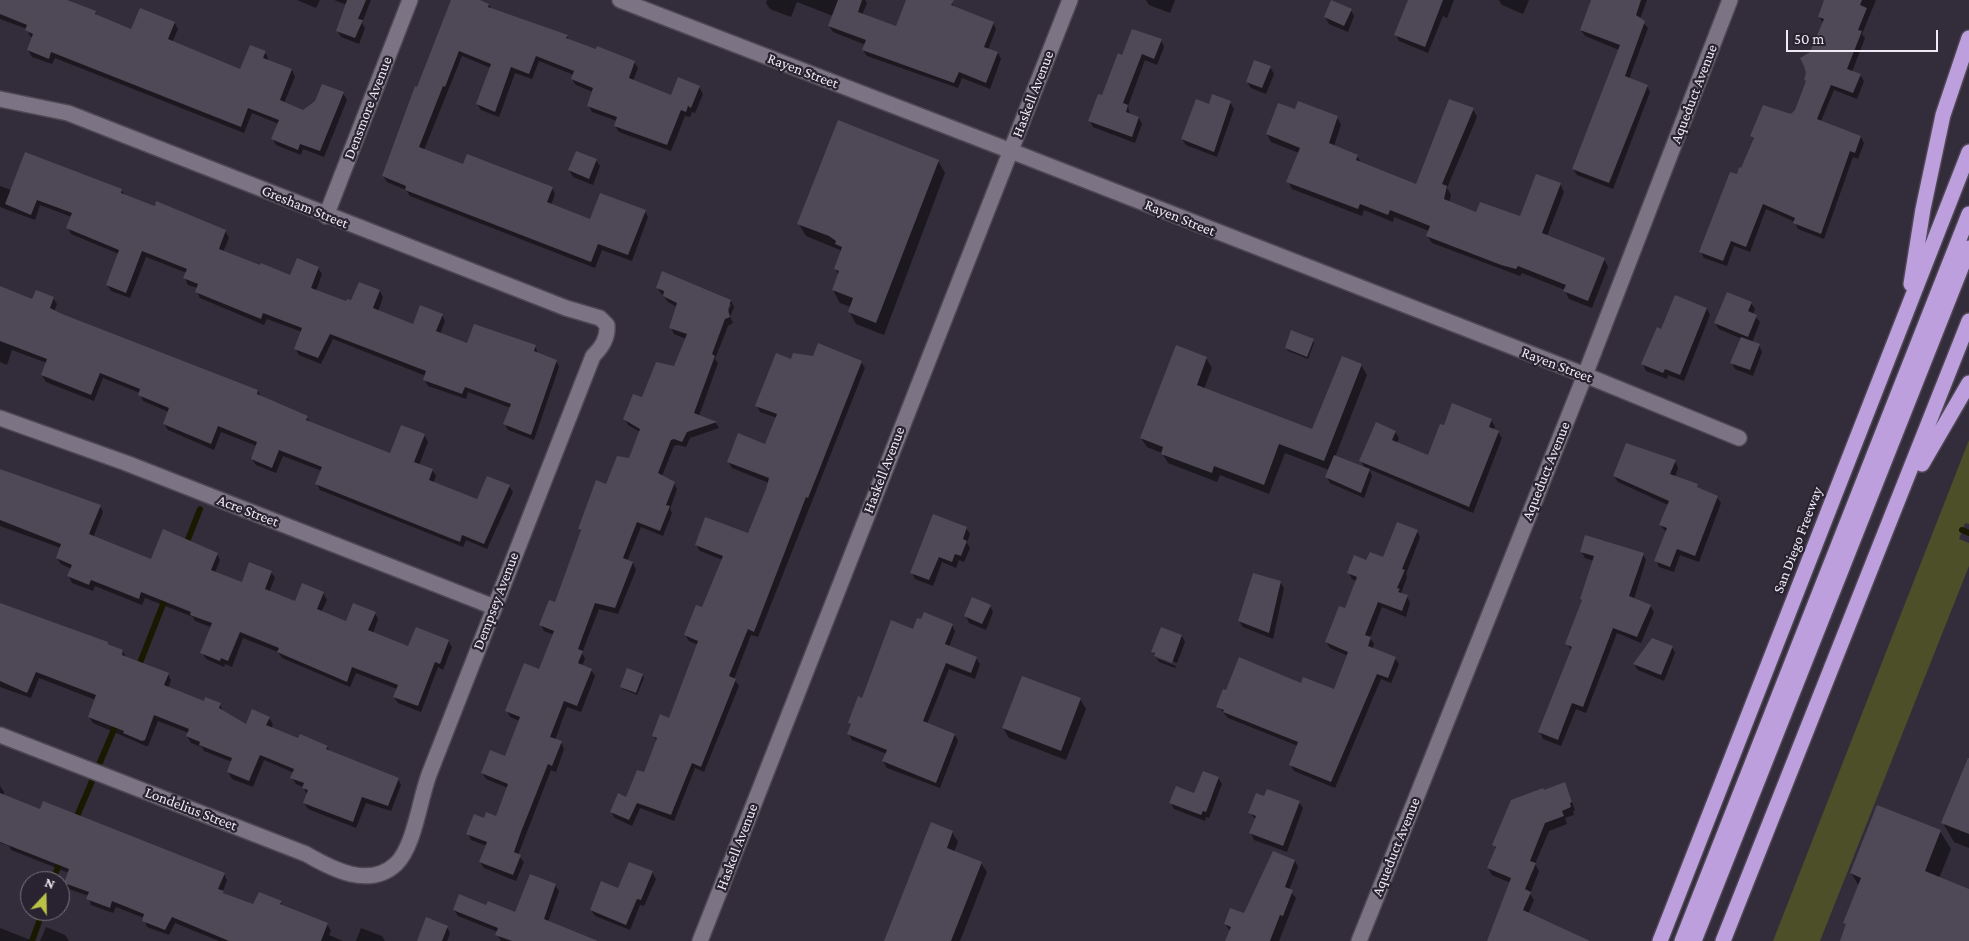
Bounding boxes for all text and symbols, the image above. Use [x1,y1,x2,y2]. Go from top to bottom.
scale bar [1789,20,1942,52]
text: 50 m [1794,31,1824,47]
street label: Aqueduct Avenue [1667,42,1721,146]
street label: Haskell Avenue [1008,48,1058,140]
street label: Rayen Street [765,49,841,93]
street label: Densmore Avenue [340,54,396,162]
street label: Gresham Street [259,181,351,233]
street label: Rayen Street [1142,196,1218,240]
street label: Rayen Street [1519,343,1595,387]
street label: Aqueduct Avenue [1518,419,1574,523]
street label: Haskell Avenue [859,424,909,516]
street label: San Diego Freeway [1769,484,1827,596]
street label: Acre Street [215,491,281,531]
street label: Dempsey Avenue [469,550,523,652]
street label: Londelius Street [142,783,240,835]
street label: Aqueduct Avenue [1368,795,1424,899]
street label: Haskell Avenue [712,801,762,893]
north arrow [20,871,70,921]
text: N [43,874,57,892]

